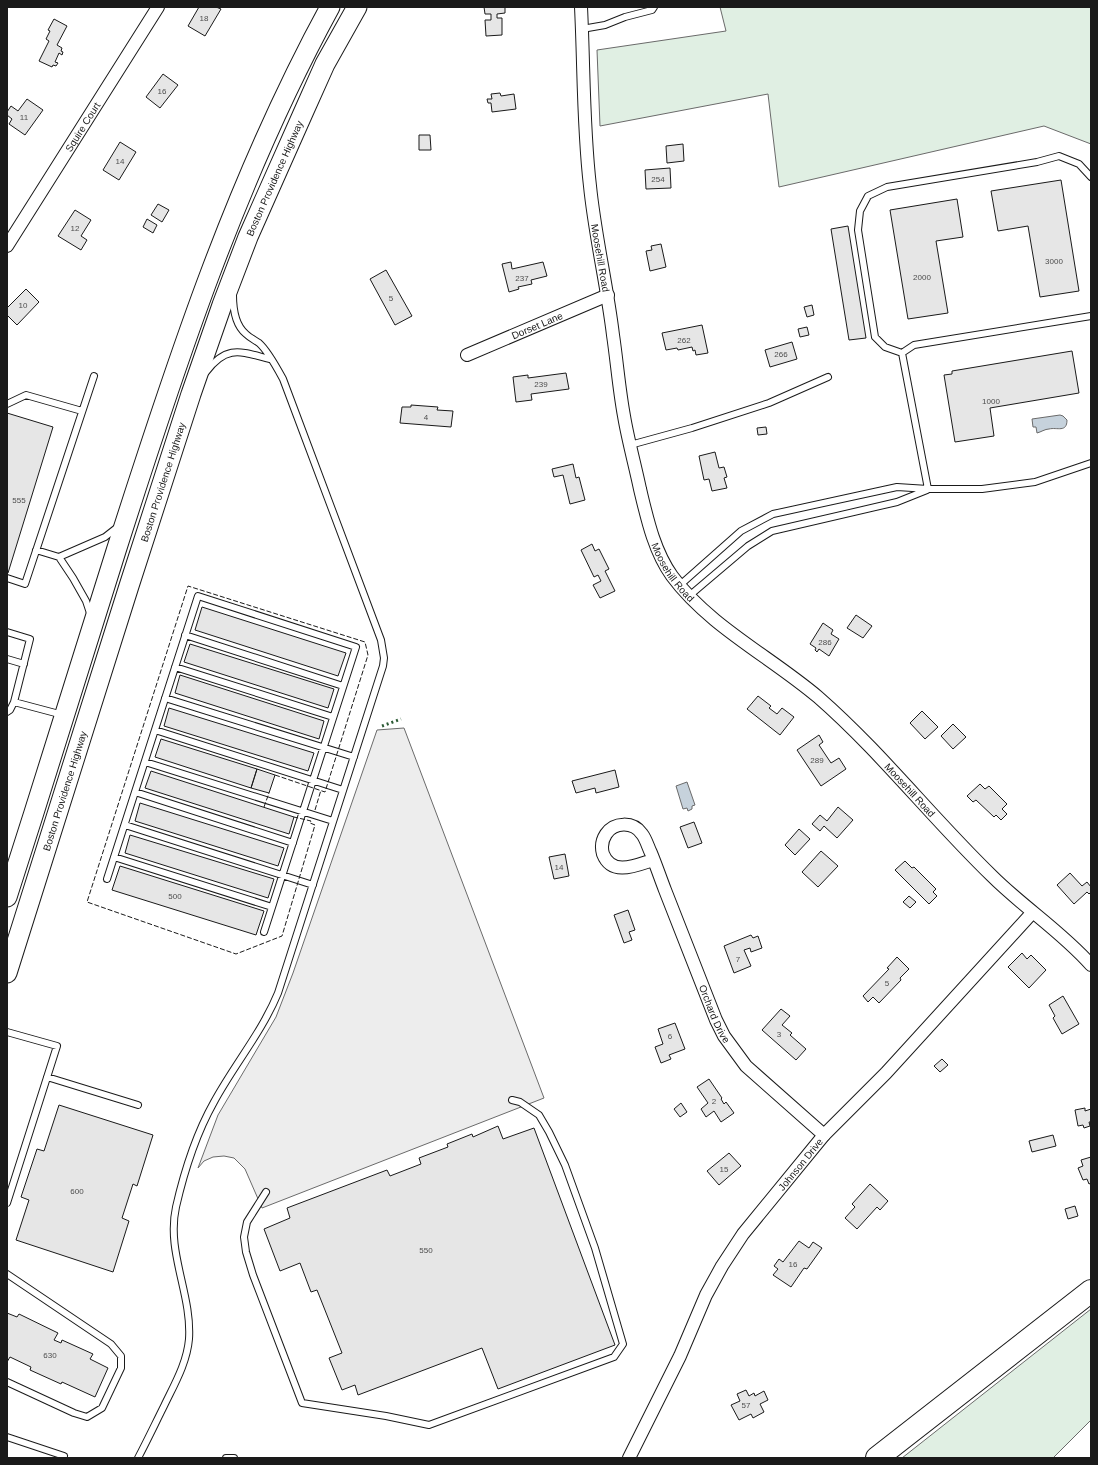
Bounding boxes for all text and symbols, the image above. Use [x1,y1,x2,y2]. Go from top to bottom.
house number: 18 [200,14,209,23]
house number: 16 [158,87,167,96]
street label: Squire Court [63,100,103,154]
house number: 11 [20,113,29,122]
street label: Boston Providence Highway [244,119,305,238]
house number: 14 [116,157,125,166]
house number: 254 [651,175,665,184]
street label: Moosehill Road [589,223,612,293]
house number: 12 [71,224,80,233]
house number: 3000 [1045,257,1063,266]
house number: 2000 [913,273,931,282]
house number: 237 [515,274,529,283]
house number: 5 [389,294,394,303]
house number: 10 [19,301,28,310]
street label: Dorset Lane [510,310,565,341]
house number: 262 [677,336,691,345]
house number: 266 [774,350,788,359]
house number: 239 [534,380,548,389]
house number: 1000 [982,397,1000,406]
house number: 4 [424,413,429,422]
street label: Boston Providence Highway [139,421,188,543]
house number: 555 [12,496,26,505]
street label: Moosehill Road [649,541,696,604]
house number: 286 [818,638,832,647]
street label: Boston Providence Highway [41,730,89,852]
house number: 289 [810,756,824,765]
street label: Moosehill Road [882,761,937,819]
house number: 14 [555,863,564,872]
house number: 500 [168,892,182,901]
house number: 7 [736,955,741,964]
house number: 5 [885,979,890,988]
street label: Orchard Drive [697,983,732,1046]
house number: 3 [777,1030,782,1039]
house number: 6 [668,1032,673,1041]
house number: 2 [712,1097,717,1106]
street label: Johnson Drive [776,1136,825,1193]
house number: 15 [720,1165,729,1174]
house number: 600 [70,1187,84,1196]
house number: 550 [419,1246,433,1255]
house number: 16 [789,1260,798,1269]
house number: 630 [43,1351,57,1360]
house number: 57 [742,1401,751,1410]

